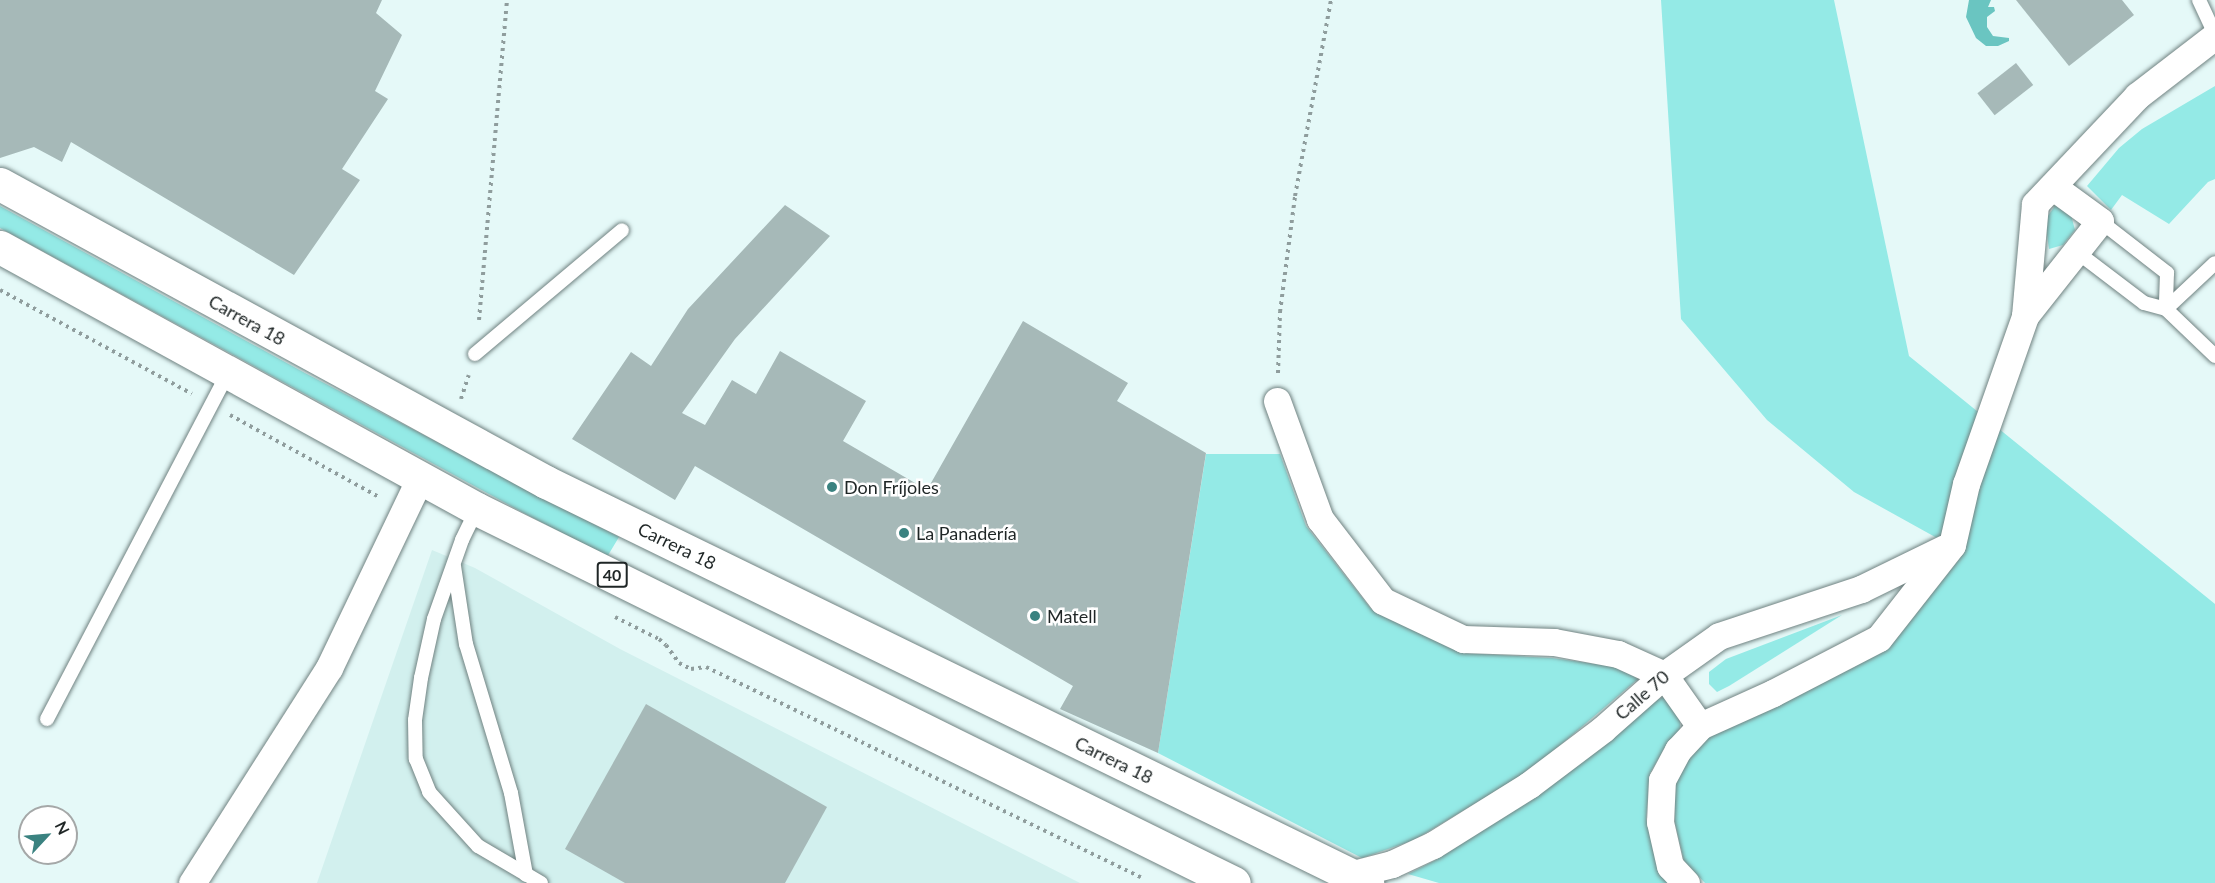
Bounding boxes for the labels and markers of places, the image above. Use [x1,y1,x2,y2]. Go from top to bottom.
place label: Don Fríjoles [844,476,939,498]
marker: Don Fríjoles [825,480,839,494]
place label: La Panadería [916,522,1017,544]
marker: La Panadería [897,526,911,540]
place label: Matell [1047,605,1097,627]
marker: Matell [1028,609,1042,623]

